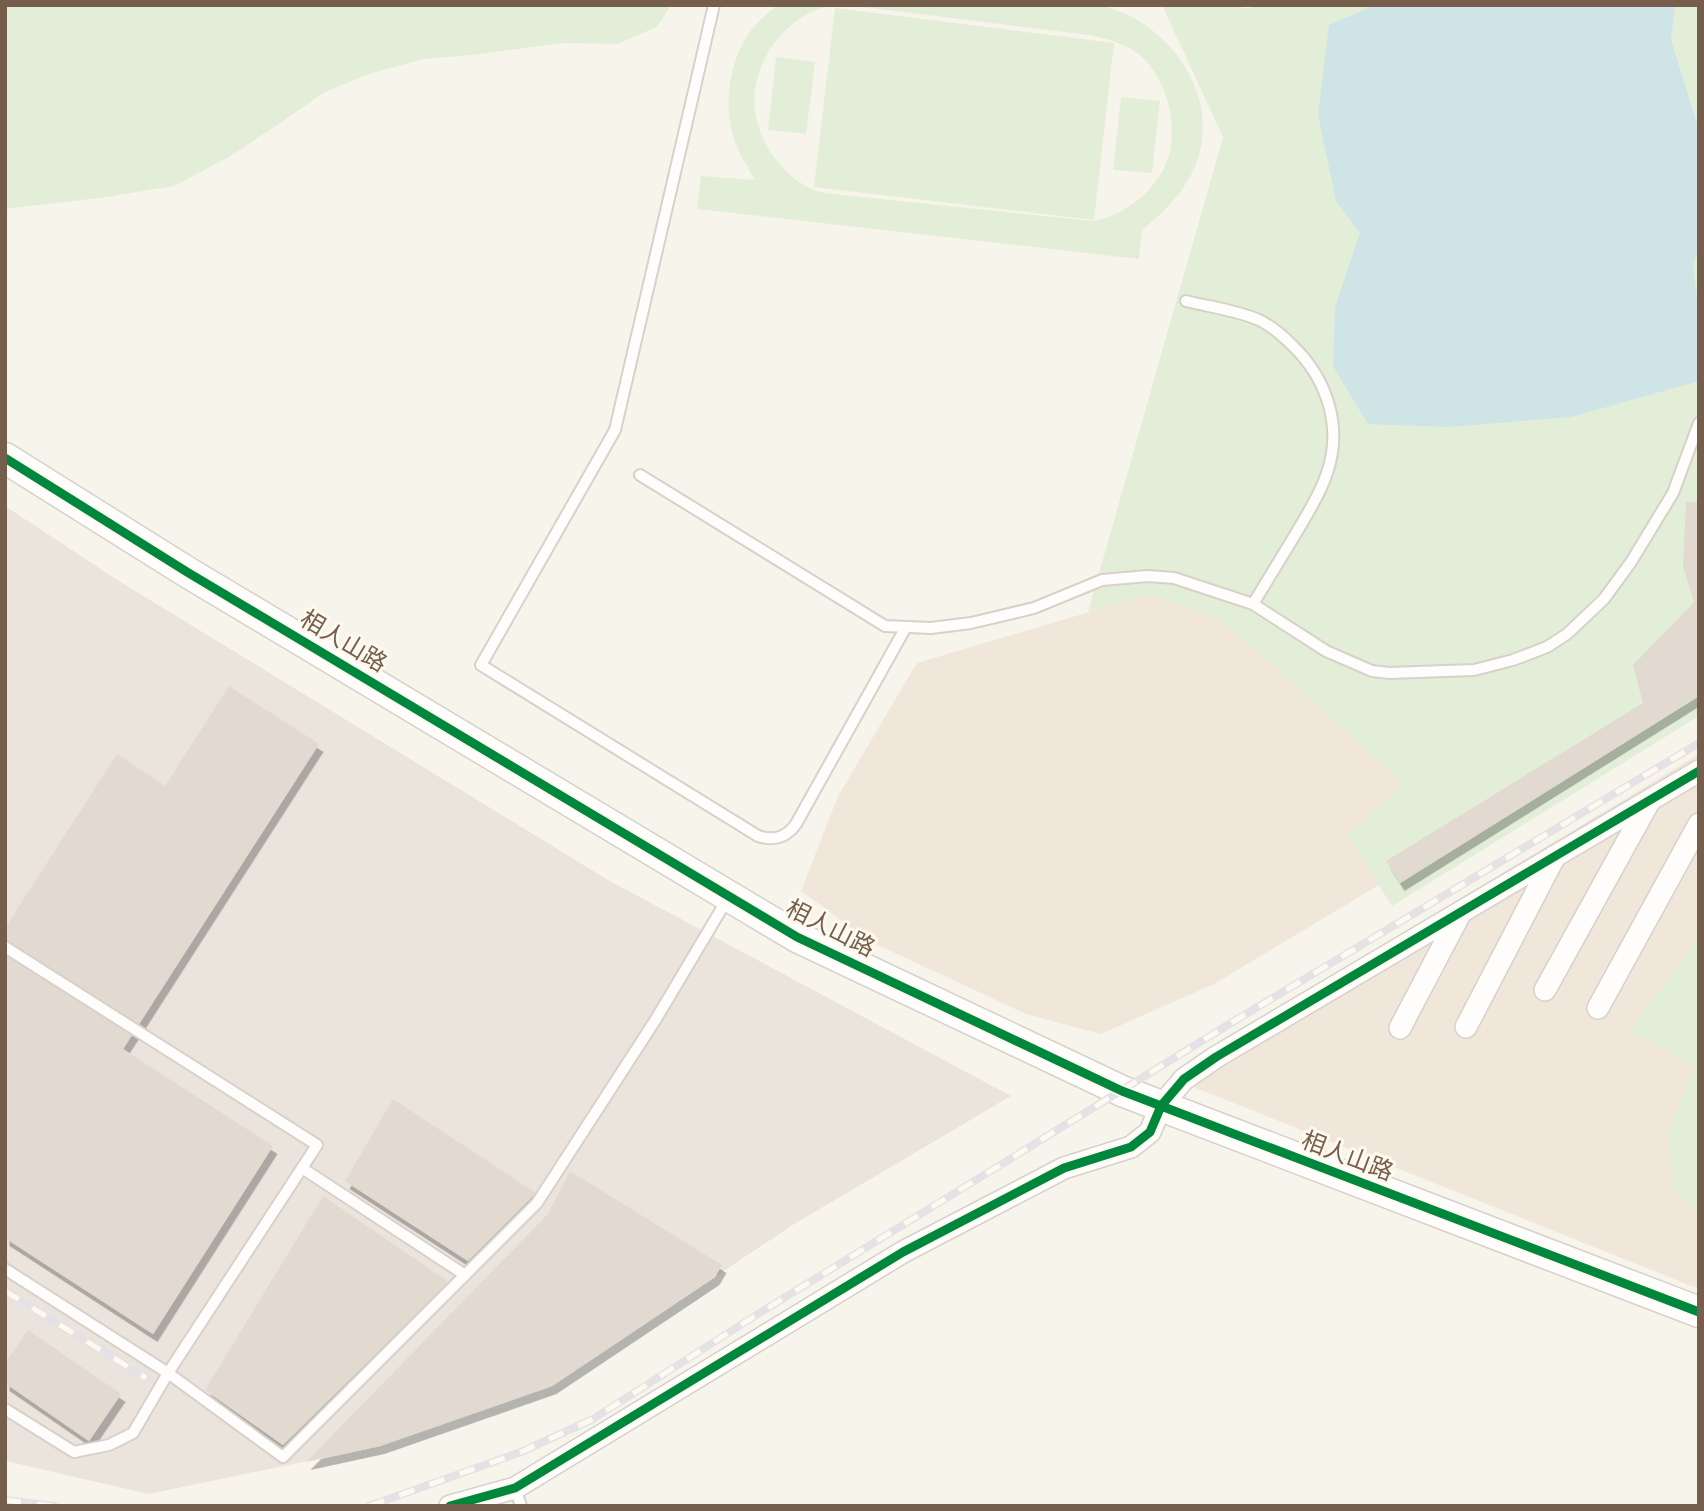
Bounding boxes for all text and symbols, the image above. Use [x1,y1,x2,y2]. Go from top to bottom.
street label: 相人山路 [296,605,391,677]
street label: 相人山路 [782,895,879,961]
street label: 相人山路 [1298,1127,1397,1185]

